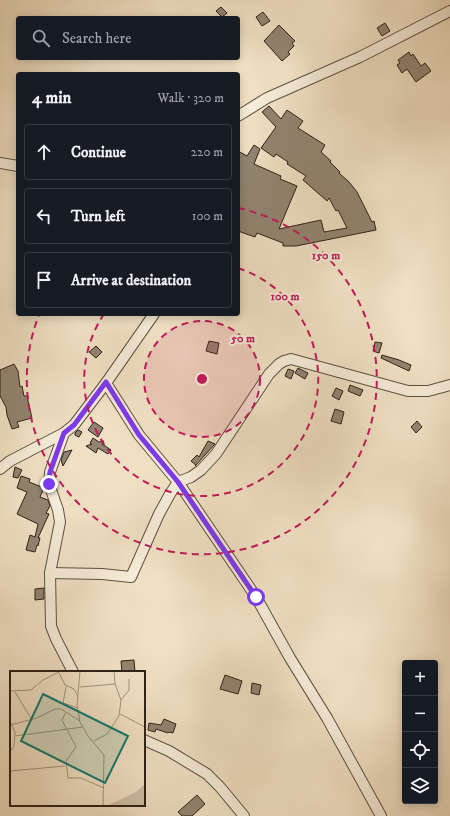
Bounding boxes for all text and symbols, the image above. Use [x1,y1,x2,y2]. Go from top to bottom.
search box [16,16,240,60]
icon: search [30,27,52,49]
text: Search here [62,29,131,48]
text: 4 min [32,87,71,109]
text: Walk · 320 m [158,90,224,106]
icon: ahead [33,141,55,163]
text: Continue [71,143,126,162]
text: 220 m [191,144,223,160]
icon: left [33,205,55,227]
text: Turn left [71,207,125,226]
text: 100 m [192,208,223,224]
text: 150 m [312,248,340,263]
icon: arrive [33,269,55,291]
text: Arrive at destination [71,271,191,290]
text: 100 m [271,289,299,304]
text: 50 m [230,331,255,346]
centre of rings [195,372,209,386]
route end [40,475,58,493]
route start [247,588,265,606]
map controls [402,660,438,804]
button: + [402,660,438,696]
inset map [10,671,145,806]
button: − [402,696,438,732]
button: locate [402,732,438,768]
button: layers [402,768,438,804]

